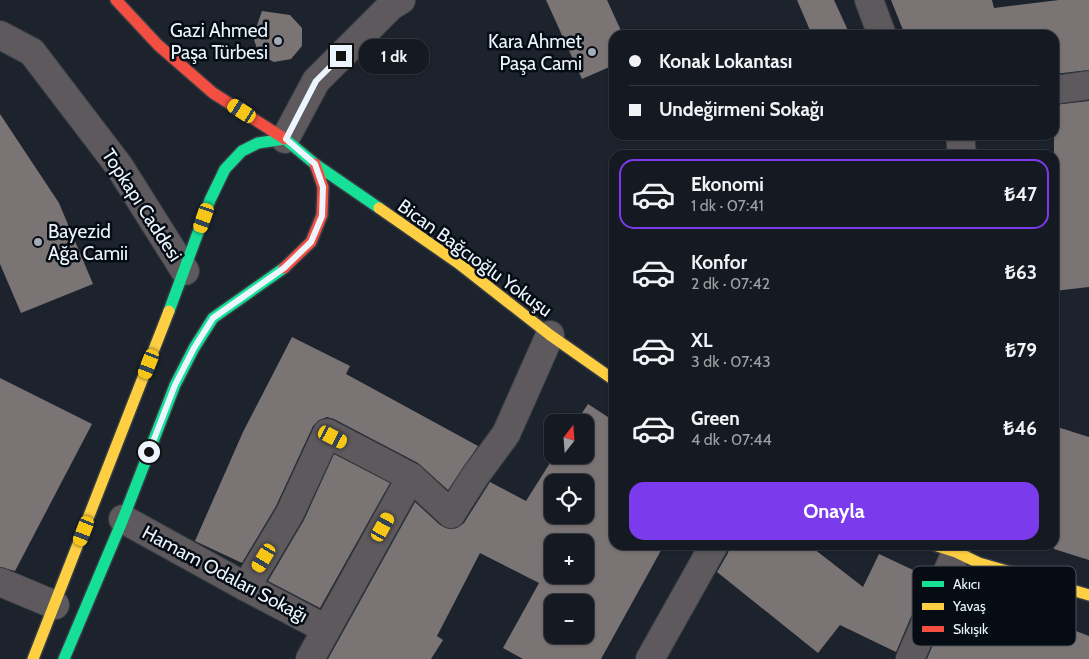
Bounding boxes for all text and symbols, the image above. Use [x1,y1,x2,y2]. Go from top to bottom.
place label: Gazi Ahmed Paşa Türbesi [170,19,268,64]
place label: Kara Ahmet Paşa Cami [488,30,583,75]
marker: Gazi Ahmed Paşa Türbesi [272,35,284,47]
callout: 1 dk [358,38,428,74]
route end [330,45,352,67]
marker: Kara Ahmet Paşa Cami [586,46,598,58]
text: 1 dk [381,47,407,66]
text: Konak Lokantası [659,50,792,73]
car [225,97,258,125]
text: Undeğirmeni Sokağı [659,98,824,121]
street label: Topkapı Caddesi [97,144,187,266]
icon: car [631,172,676,217]
text: Ekonomi [691,173,764,196]
text: ₺47 [1004,183,1037,206]
street label: Bican Bağcıoğlu Yokuşu [393,194,557,322]
text: 1 dk · 07:41 [691,196,764,215]
car [192,201,215,235]
place label: Bayezid Ağa Camii [48,220,128,265]
marker: Bayezid Ağa Camii [32,236,44,248]
icon: car [631,250,676,295]
text: Konfor [691,251,747,274]
text: ₺63 [1005,261,1037,284]
text: 2 dk · 07:42 [691,274,770,293]
icon: car [631,328,676,373]
text: XL [691,329,712,352]
text: ₺79 [1005,339,1037,362]
car [136,347,161,381]
text: 3 dk · 07:43 [691,352,771,371]
icon: car [631,406,676,451]
text: Green [691,407,740,430]
north arrow [544,414,594,464]
map controls [544,414,594,644]
text: ₺46 [1003,417,1037,440]
car [316,424,349,450]
text: 4 dk · 07:44 [691,430,772,449]
route start [138,441,160,463]
button: locate [544,474,594,524]
button: Onayla [629,482,1039,540]
car [369,510,396,544]
car [71,514,96,548]
street label: Hamam Odaları Sokağı [138,521,312,627]
button: + [544,534,594,584]
car [249,541,278,575]
legend [912,566,1076,646]
text: Akıcı [953,575,980,593]
button: − [544,594,594,644]
text: Yavaş [952,597,986,615]
text: Sıkışık [953,620,989,638]

